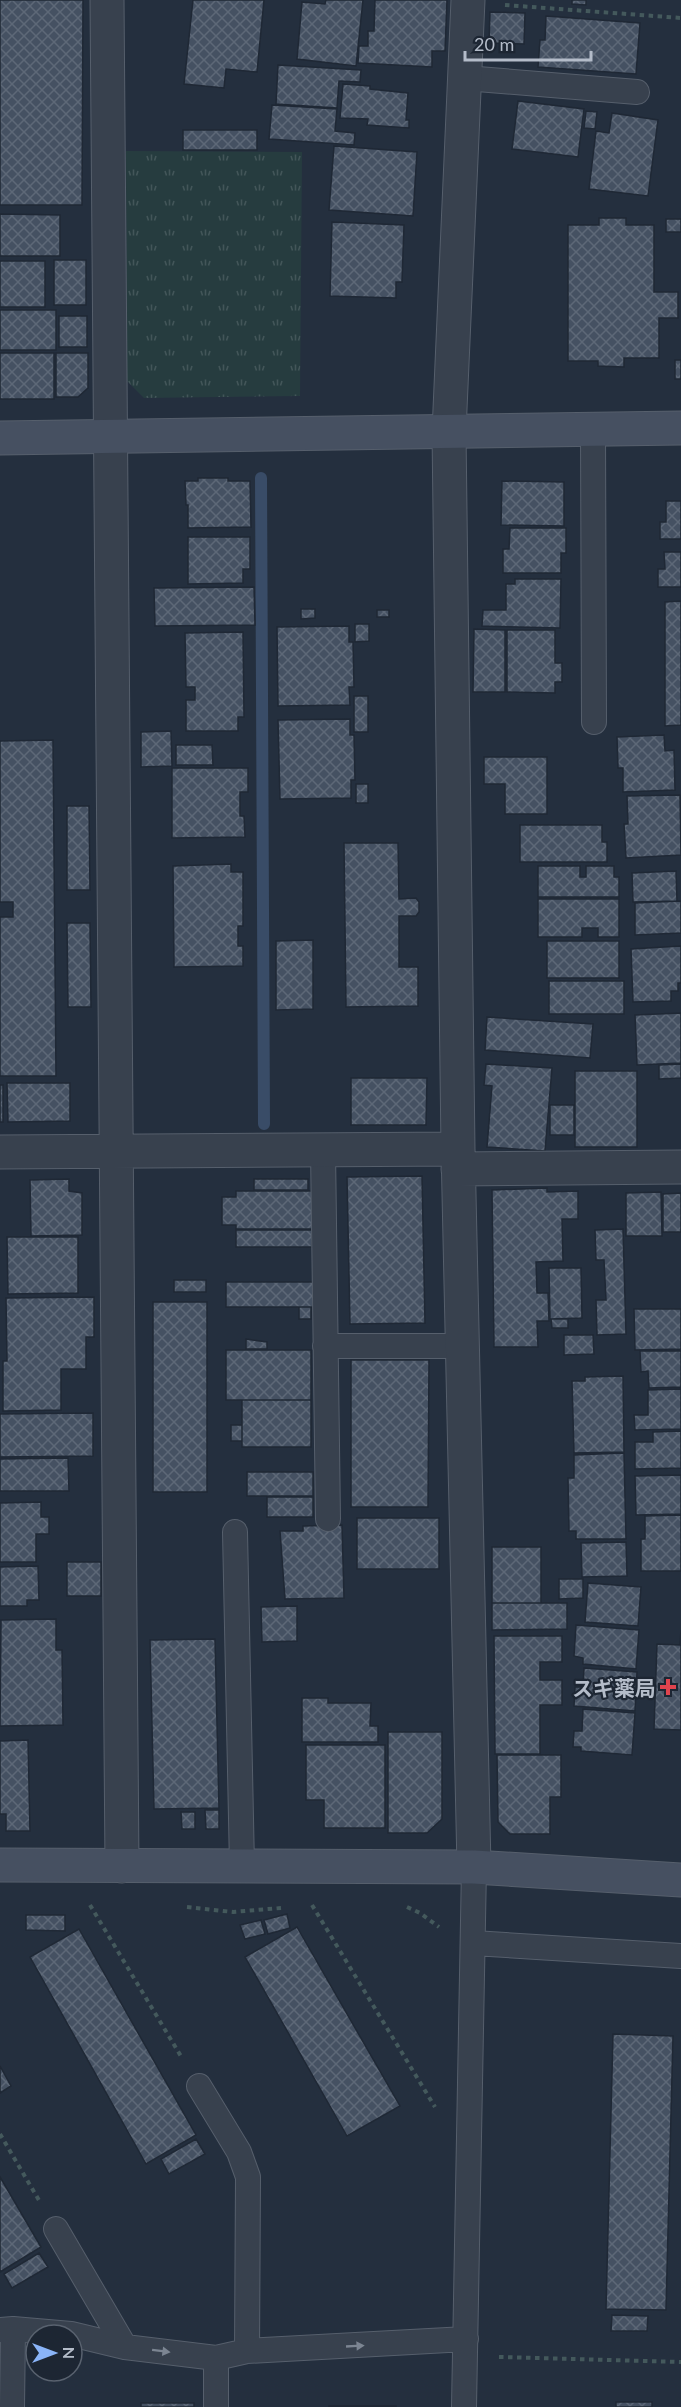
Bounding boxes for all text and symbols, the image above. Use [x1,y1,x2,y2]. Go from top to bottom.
scale bar [465,24,591,62]
text: 20 m [474,33,514,55]
place label: スギ薬局 [572,1675,656,1700]
marker: スギ薬局 [661,1680,675,1694]
north arrow [24,2323,84,2383]
one-way arrow [346,2341,365,2350]
one-way arrow [152,2346,171,2356]
text: N [60,2347,79,2359]

